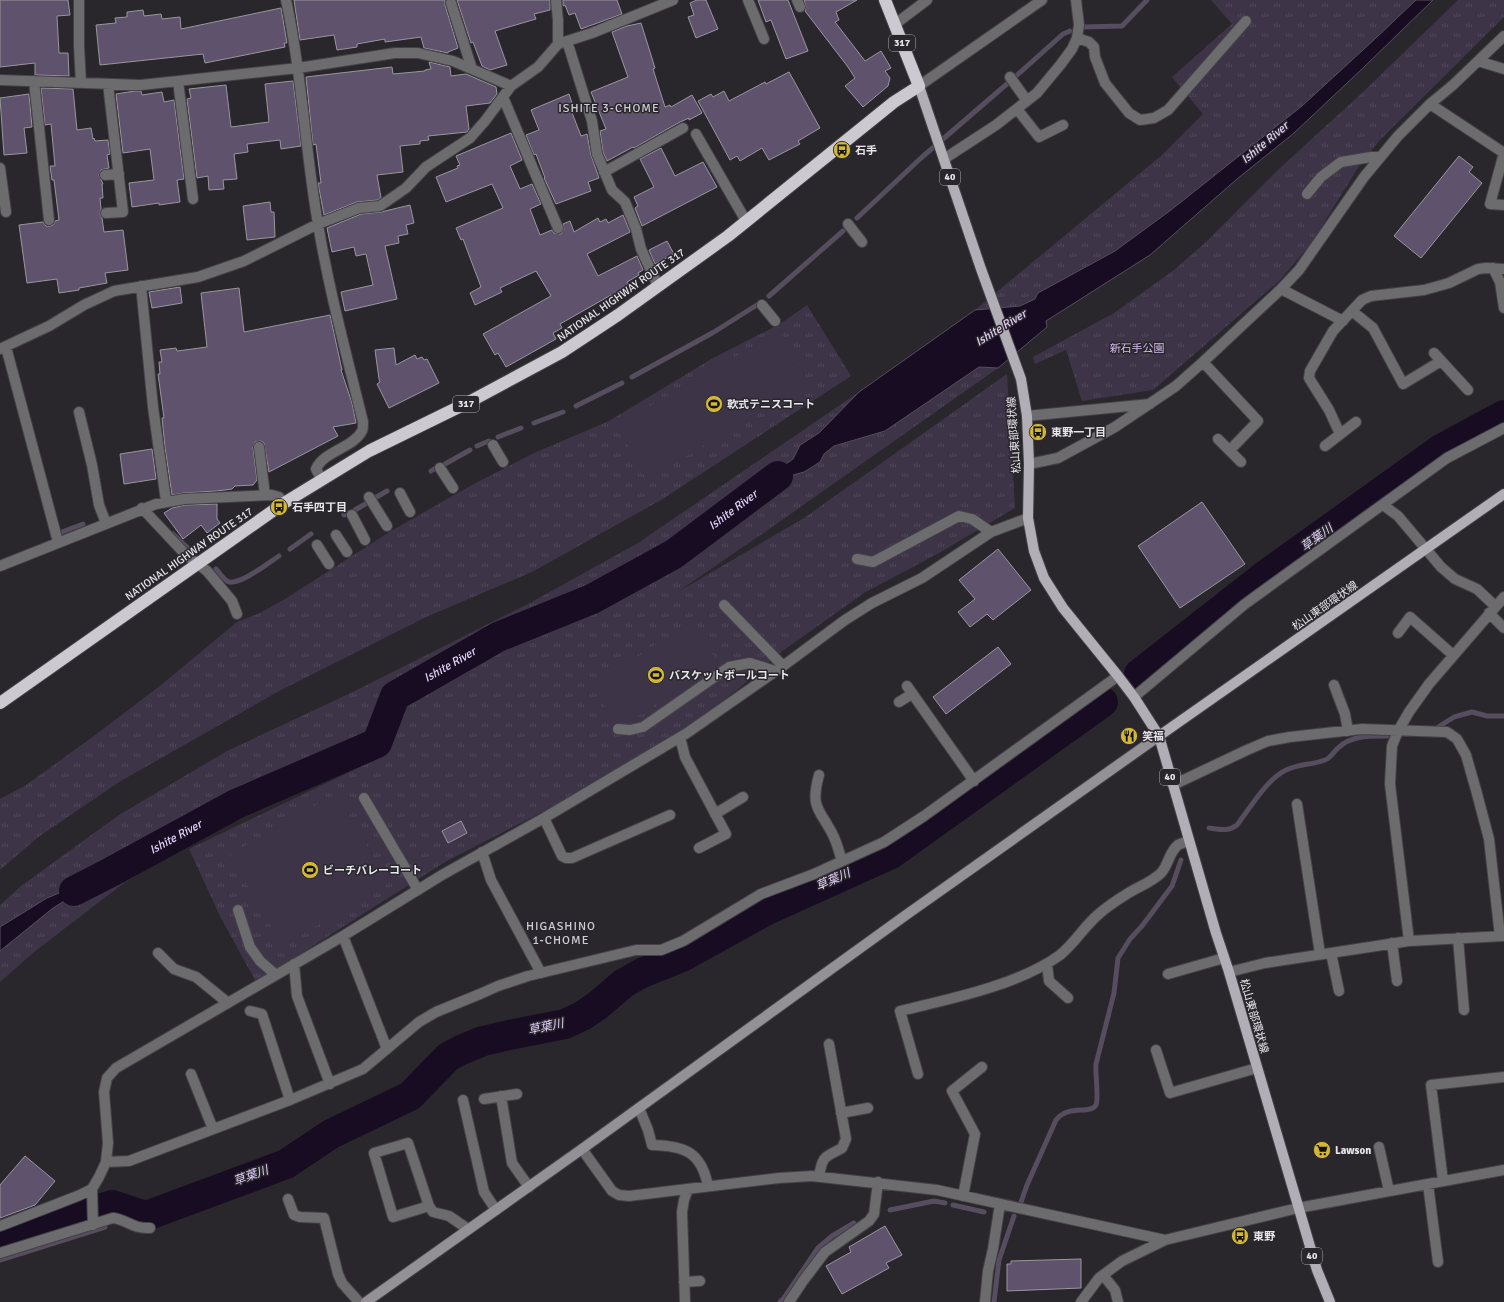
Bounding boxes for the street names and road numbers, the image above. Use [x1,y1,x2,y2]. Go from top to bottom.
road number: 317 [889,35,915,51]
road number: 40 [940,169,960,185]
street label: NATIONAL HIGHWAY ROUTE 317 [555,246,687,344]
road number: 317 [453,396,479,412]
street label: 松山東部環状線 [1005,396,1023,474]
street label: NATIONAL HIGHWAY ROUTE 317 [123,505,255,603]
street label: 松山東部環状線 [1290,579,1360,633]
road number: 40 [1160,769,1180,785]
street label: 松山東部環状線 [1237,977,1271,1055]
road number: 40 [1302,1248,1322,1264]

